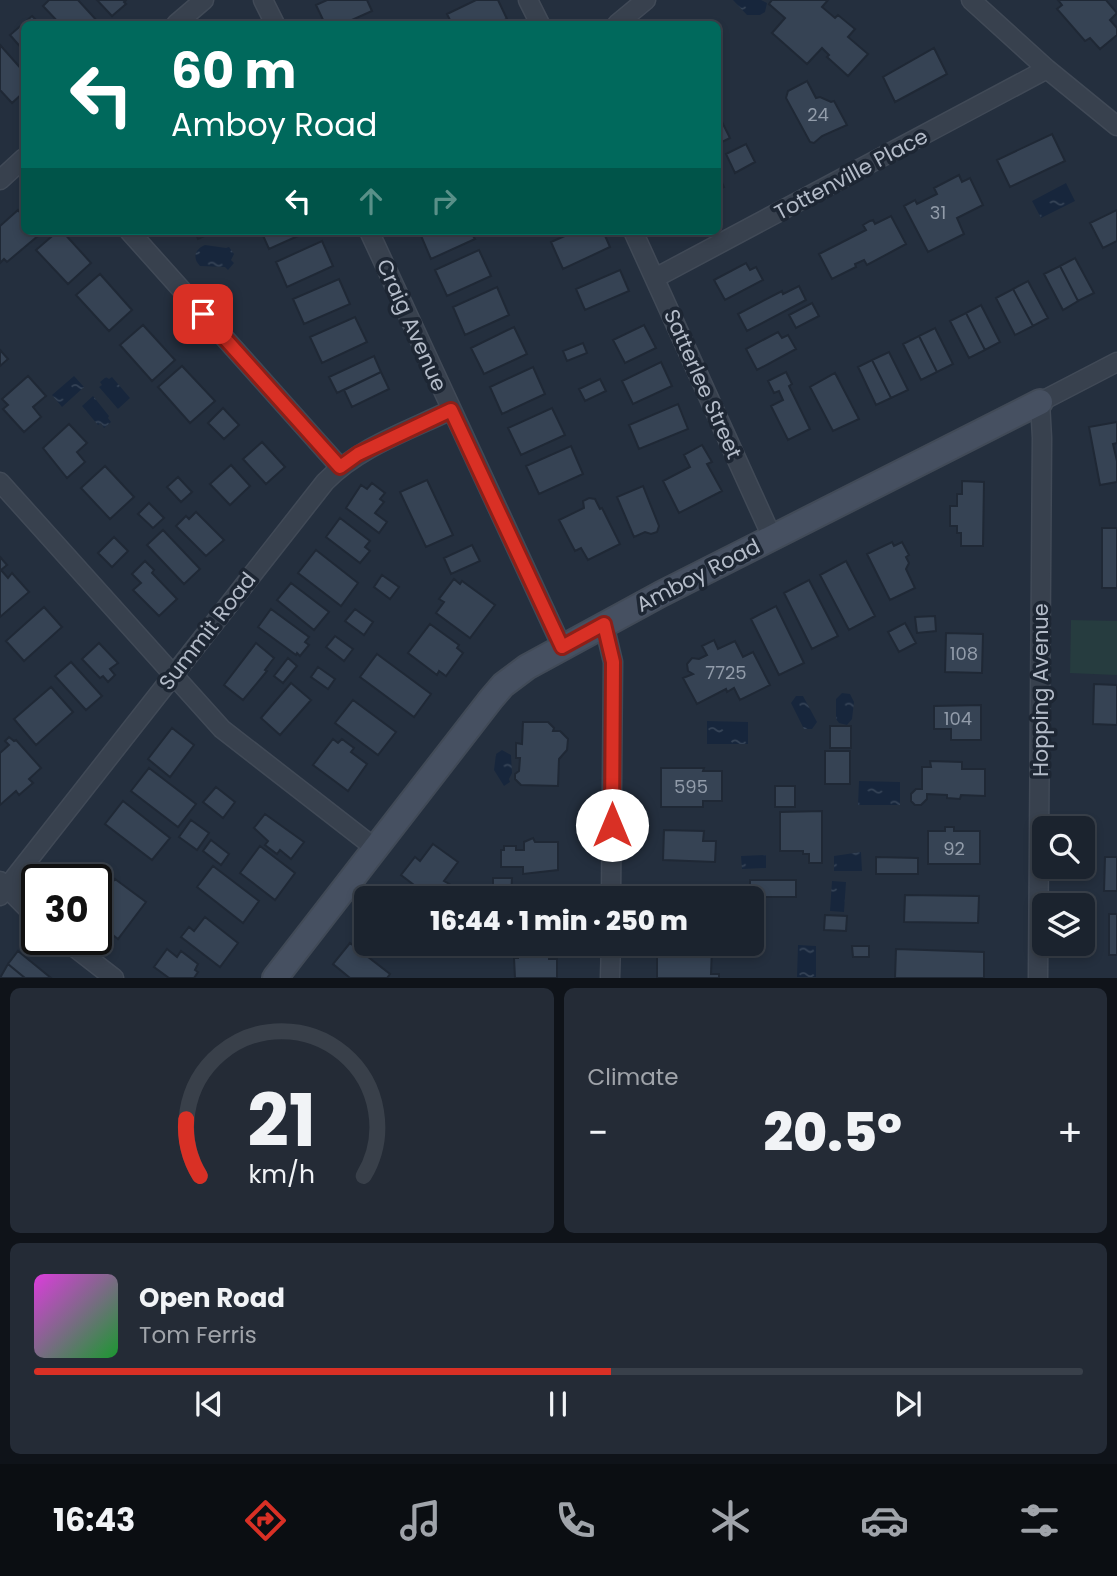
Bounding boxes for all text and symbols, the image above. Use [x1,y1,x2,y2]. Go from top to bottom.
text: 60 m [171,37,296,105]
icon: left [56,49,147,140]
text: Amboy Road [171,102,377,147]
house number: 24 [807,102,829,127]
street label: Tottenville Place [769,121,933,227]
icon: left [279,182,317,220]
icon: ahead [352,182,390,220]
icon: right [425,182,463,220]
house number: 31 [930,200,946,225]
street label: Craig Avenue [370,254,454,396]
pin [173,284,233,344]
icon: arrive [184,295,222,333]
street label: Satterlee Street [657,305,749,463]
street label: Amboy Road [631,531,765,619]
street label: Summit Road [152,566,262,696]
street label: Hopping Avenue [1026,603,1055,777]
house number: 108 [950,641,978,666]
house number: 7725 [705,660,747,685]
house number: 104 [944,706,972,731]
house number: 595 [674,774,708,799]
position arrow [575,788,649,862]
map controls [1032,816,1095,956]
button: search [1032,816,1095,879]
house number: 92 [943,836,965,861]
speed limit sign: 30 [21,864,112,955]
button: layers [1032,893,1095,956]
text: 16:44 · 1 min · 250 m [430,903,688,939]
text: Climate [588,1061,678,1093]
text: 21 [247,1071,316,1172]
text: 20.5° [764,1096,902,1169]
text: − [588,1106,608,1159]
text: + [1057,1106,1083,1159]
text: km/h [248,1157,315,1192]
text: Open Road [139,1280,285,1316]
text: Tom Ferris [139,1319,257,1351]
icon: previous [190,1385,228,1423]
icon: pause [539,1385,577,1423]
icon: next [889,1385,927,1423]
icon: directions [241,1496,290,1545]
icon: music [396,1496,445,1545]
icon: phone [551,1496,600,1545]
icon: climate [706,1496,755,1545]
icon: car [860,1496,909,1545]
icon: filters [1015,1496,1064,1545]
text: 16:43 [53,1497,135,1542]

